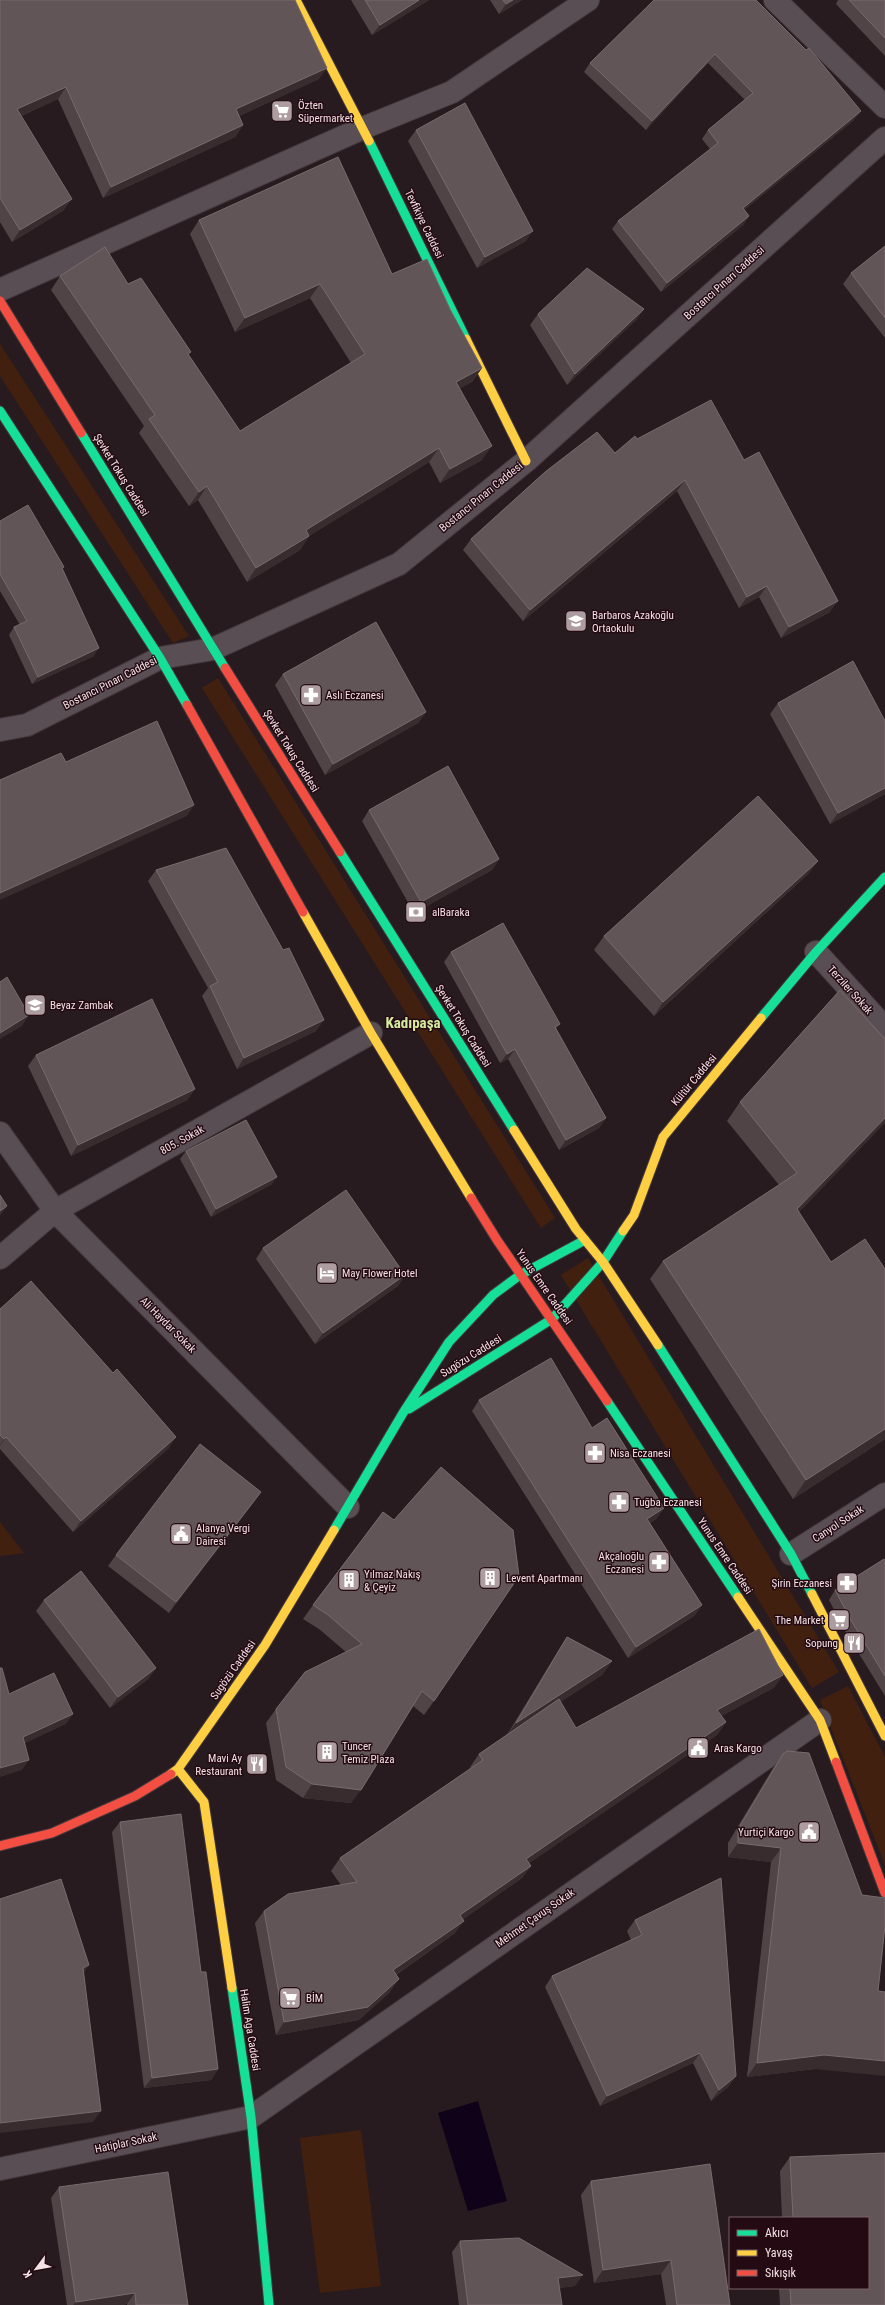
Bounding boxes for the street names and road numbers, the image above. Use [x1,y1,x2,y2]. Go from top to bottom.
street label: Tevfikiye Caddesi [402,187,446,261]
street label: Bostancı Pınarı Caddesi [681,244,767,322]
street label: Şevket Tokuş Caddesi [90,431,152,519]
street label: Bostancı Pınarı Caddesi [437,459,525,535]
street label: Bostancı Pınarı Caddesi [61,654,159,712]
street label: Şevket Tokuş Caddesi [260,707,322,795]
street label: Terziler Sokak [825,963,875,1017]
street label: Şevket Tokuş Caddesi [432,982,494,1070]
street label: Kültür Caddesi [669,1052,719,1108]
street label: 805. Sokak [158,1123,206,1157]
street label: Yunus Emre Caddesi [513,1247,575,1327]
street label: Ali Haydar Sokak [137,1294,199,1356]
street label: Sugözu Caddesi [438,1332,504,1380]
street label: Canyol Sokak [810,1503,866,1545]
street label: Yunus Emre Caddesi [695,1516,755,1596]
street label: Sugözü Caddesi [208,1638,258,1702]
street label: Mehmet Çavuş Sokak [493,1886,577,1950]
street label: Halim Aga Caddesi [237,1988,263,2072]
street label: Hatiplar Sokak [94,2130,158,2156]

